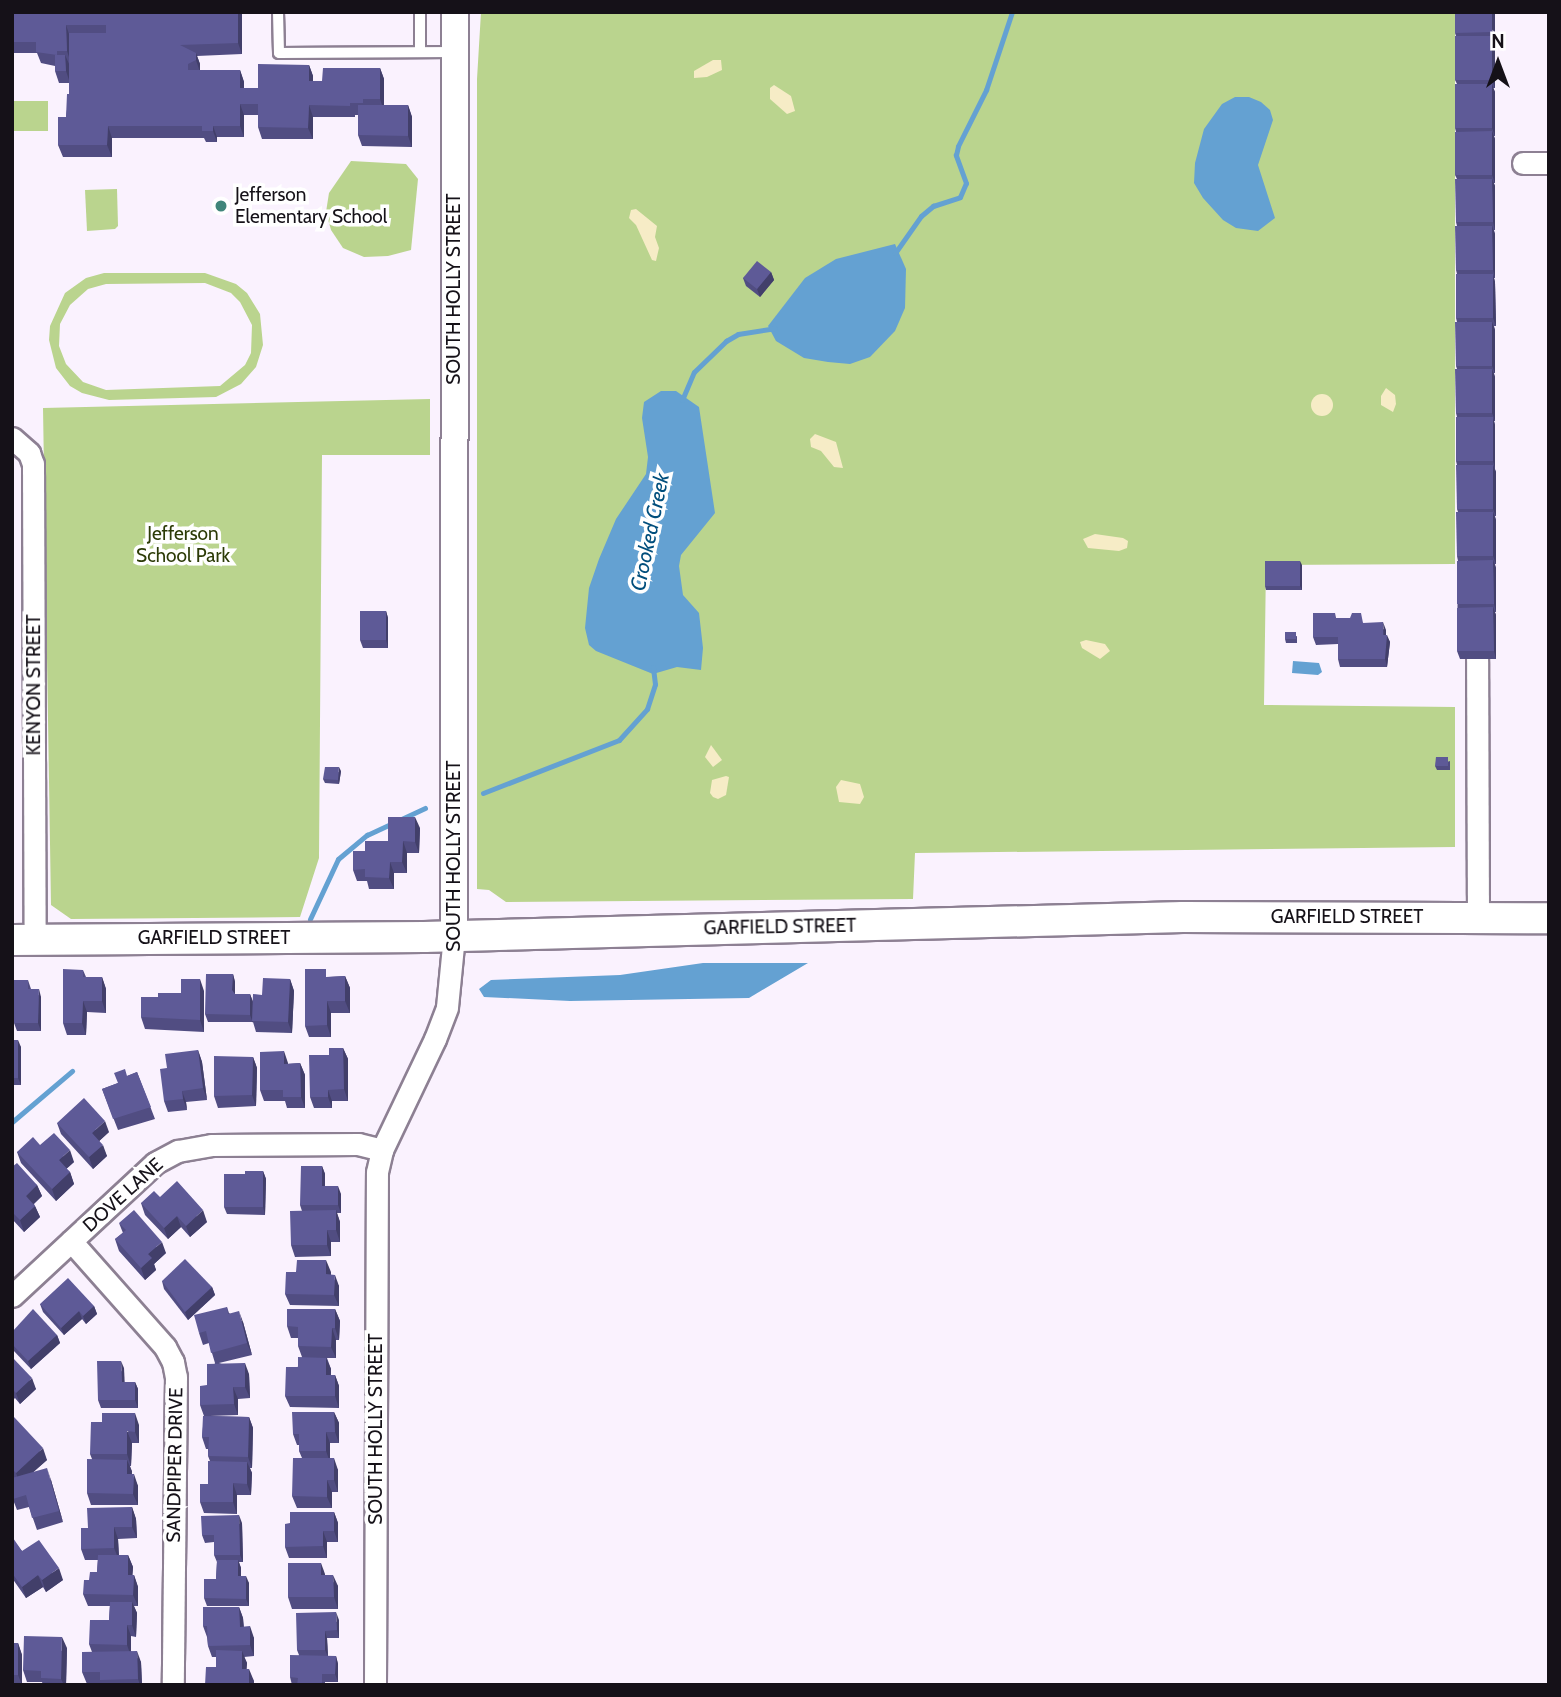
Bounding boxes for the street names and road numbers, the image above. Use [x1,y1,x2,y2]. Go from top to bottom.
street label: SOUTH HOLLY STREET [443,193,465,385]
street label: KENYON STREET [23,614,45,756]
street label: SOUTH HOLLY STREET [443,760,465,952]
street label: GARFIELD STREET [1271,906,1423,928]
street label: GARFIELD STREET [703,914,857,940]
street label: GARFIELD STREET [138,927,290,949]
street label: DOVE LANE [78,1153,168,1237]
street label: SOUTH HOLLY STREET [365,1333,387,1525]
street label: SANDPIPER DRIVE [162,1387,188,1543]

